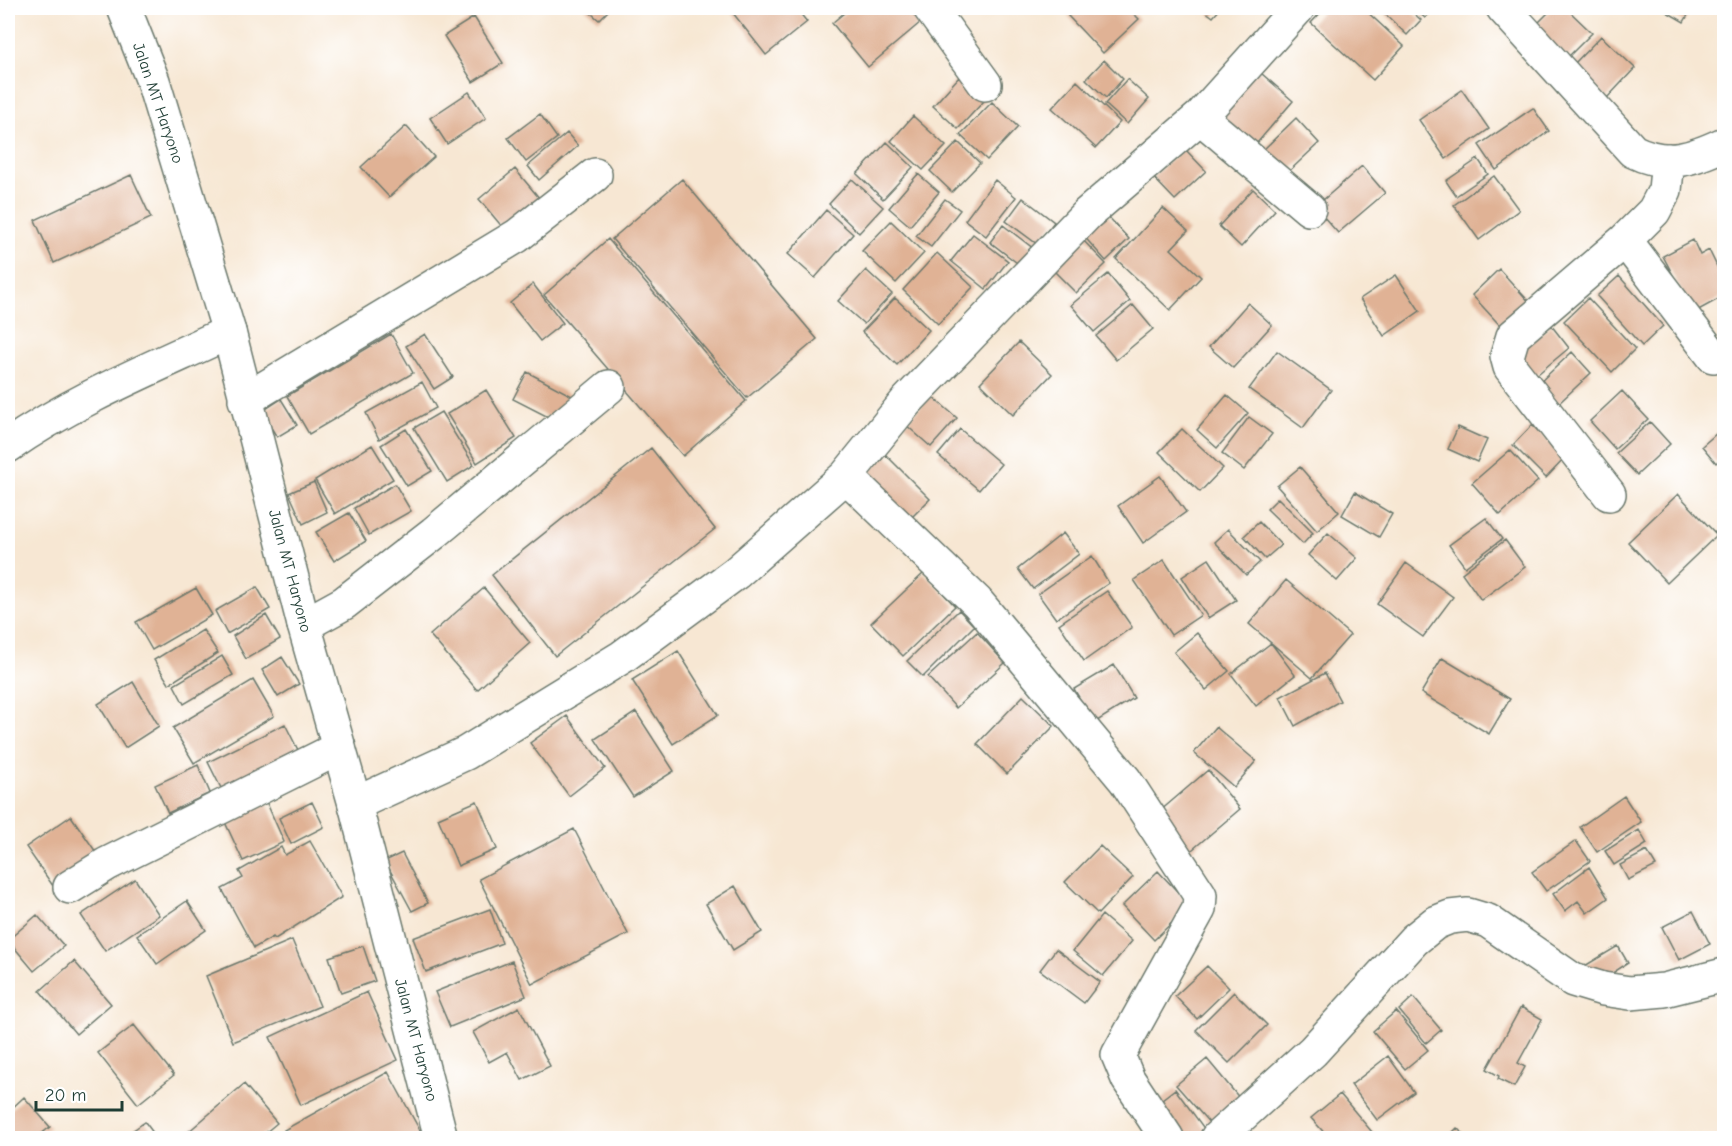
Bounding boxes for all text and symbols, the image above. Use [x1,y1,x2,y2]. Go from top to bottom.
street label: Jalan MT Haryono [129,40,187,166]
street label: Jalan MT Haryono [265,508,315,634]
street label: Jalan MT Haryono [391,977,441,1103]
scale bar [36,1074,122,1112]
text: 20 m [45,1085,86,1106]

